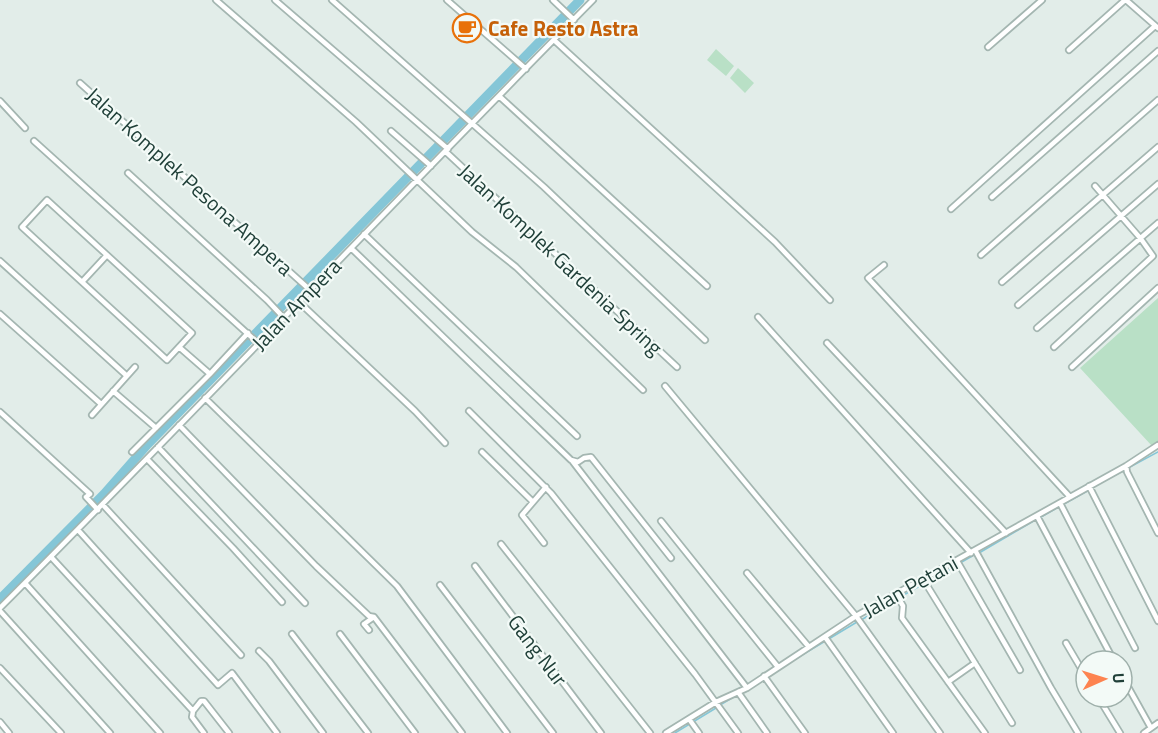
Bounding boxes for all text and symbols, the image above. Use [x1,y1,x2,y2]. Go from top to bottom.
cafe icon: Cafe Resto Astra [451,12,483,44]
place label: Cafe Resto Astra [488,12,639,44]
street label: Jalan Komplek Pesona Ampera [79,79,301,283]
street label: Jalan Komplek Gardenia Spring [452,156,670,363]
street label: Jalan Ampera [244,250,349,357]
street label: Jalan Petani [857,547,963,625]
street label: Gang Nur [500,607,576,693]
north arrow [1074,649,1134,709]
text: U [1107,672,1131,684]

